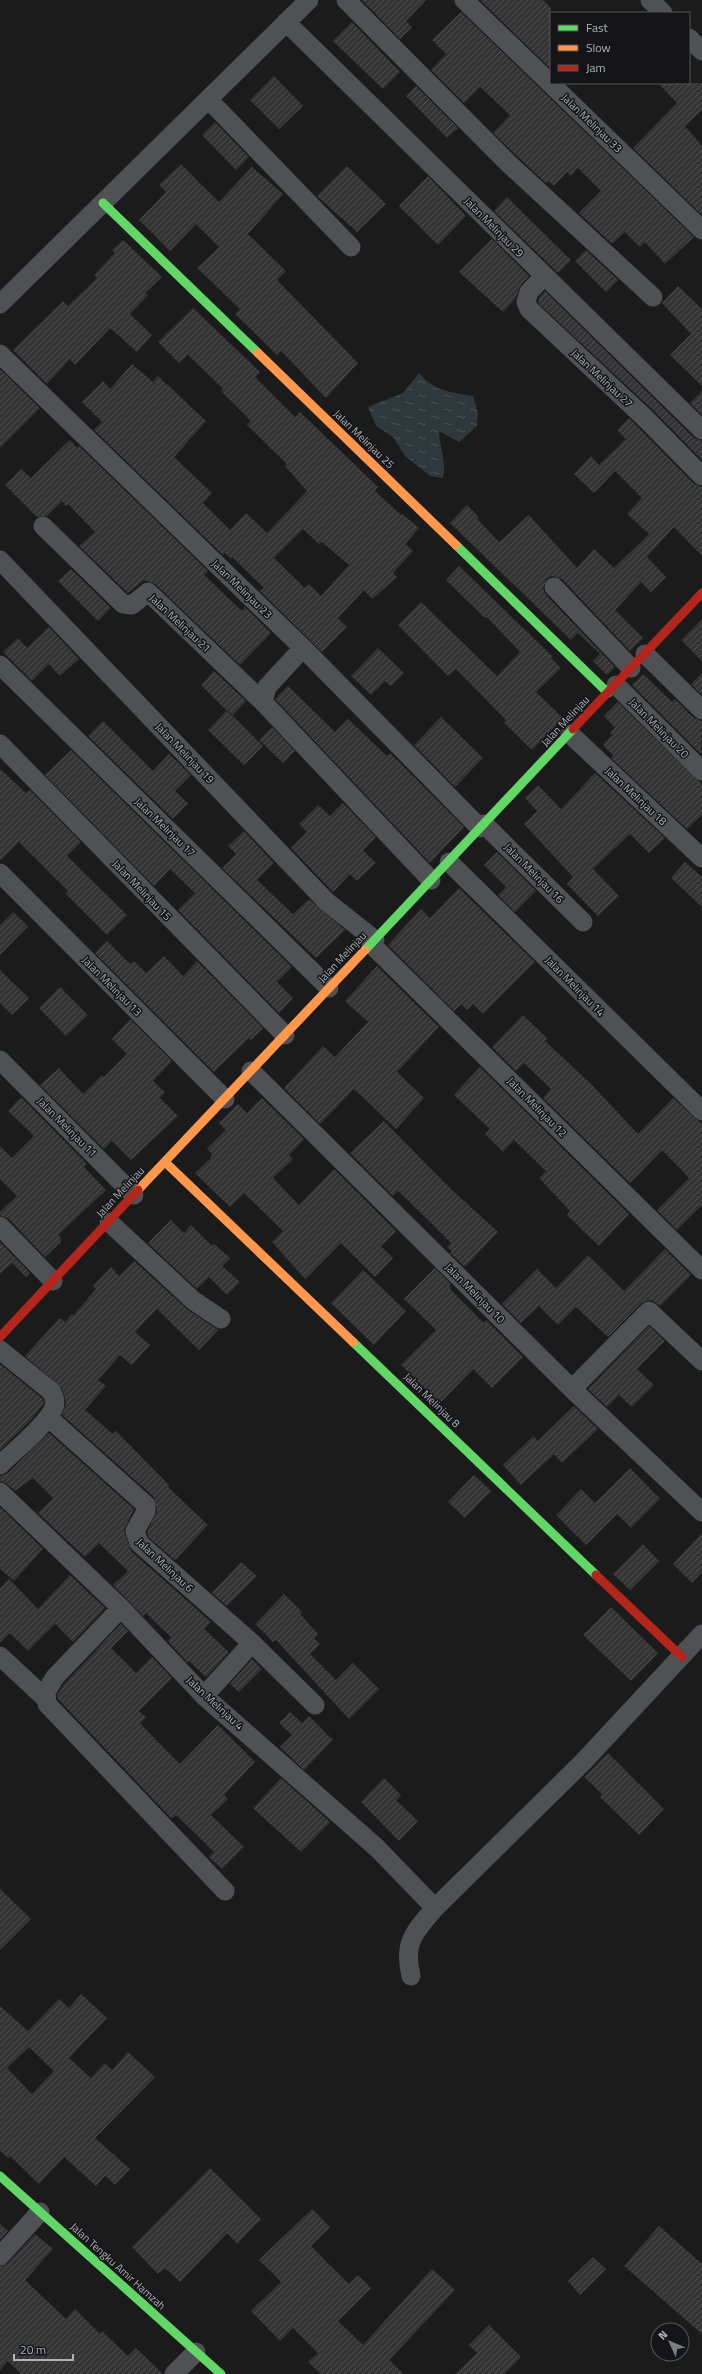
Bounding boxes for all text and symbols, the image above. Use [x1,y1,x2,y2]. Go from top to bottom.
legend [550,12,690,84]
text: Fast [586,18,609,37]
text: Slow [586,38,611,57]
text: Jam [586,58,606,77]
street label: Jalan Melinjau 33 [558,90,626,156]
street label: Jalan Melinjau 29 [460,193,528,261]
street label: Jalan Melinjau 27 [568,345,636,411]
street label: Jalan Melinjau 25 [330,406,398,472]
street label: Jalan Melinjau 23 [208,556,276,622]
street label: Jalan Melinjau 21 [146,590,214,656]
street label: Jalan Melinjau [537,692,593,750]
street label: Jalan Melinjau 20 [625,694,693,762]
street label: Jalan Melinjau 19 [152,719,218,787]
street label: Jalan Melinjau 18 [602,763,670,829]
street label: Jalan Melinjau 17 [131,794,199,860]
street label: Jalan Melinjau 16 [500,839,568,907]
street label: Jalan Melinjau 15 [109,856,175,924]
street label: Jalan Melinjau [314,928,370,986]
street label: Jalan Melinjau 13 [78,952,146,1020]
street label: Jalan Melinjau 14 [541,952,609,1020]
street label: Jalan Melinjau 12 [503,1073,571,1141]
street label: Jalan Melinjau 11 [33,1093,101,1161]
street label: Jalan Melinjau [92,1163,148,1221]
street label: Jalan Melinjau 10 [441,1259,509,1327]
street label: Jalan Melinjau 8 [400,1369,464,1431]
street label: Jalan Melinjau 6 [133,1534,197,1596]
street label: Jalan Melinjau 4 [183,1672,247,1734]
street label: Jalan Tengku Amir Hamzah [67,2219,169,2313]
north arrow [650,2322,690,2362]
text: N [654,2327,671,2343]
scale bar [14,2336,73,2362]
text: 20 m [20,2340,46,2359]

